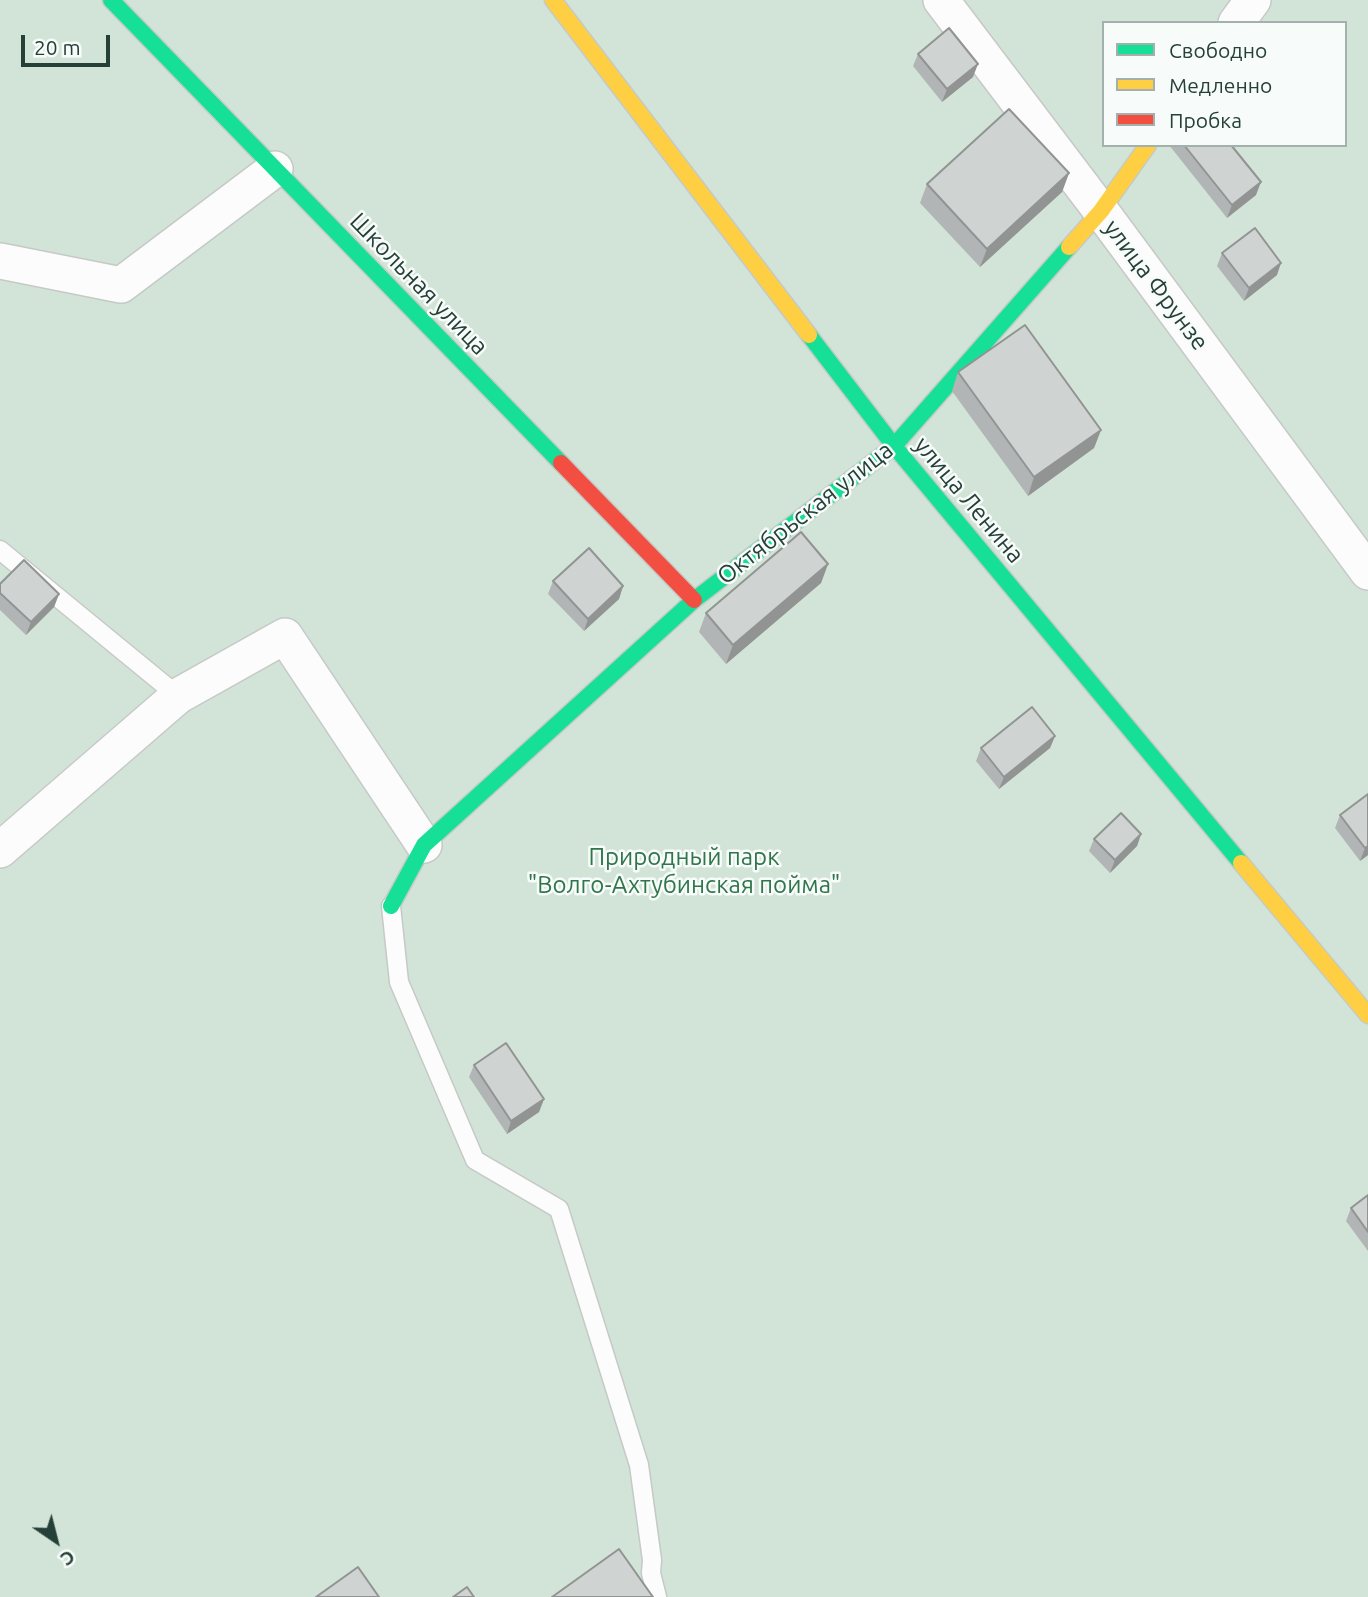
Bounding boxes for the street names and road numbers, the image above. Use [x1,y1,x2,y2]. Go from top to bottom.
street label: Школьная улица [344,207,494,361]
street label: улица Фрунзе [1097,214,1215,356]
street label: улица Ленина [908,431,1030,569]
street label: Октябрьская улица [711,435,899,591]

